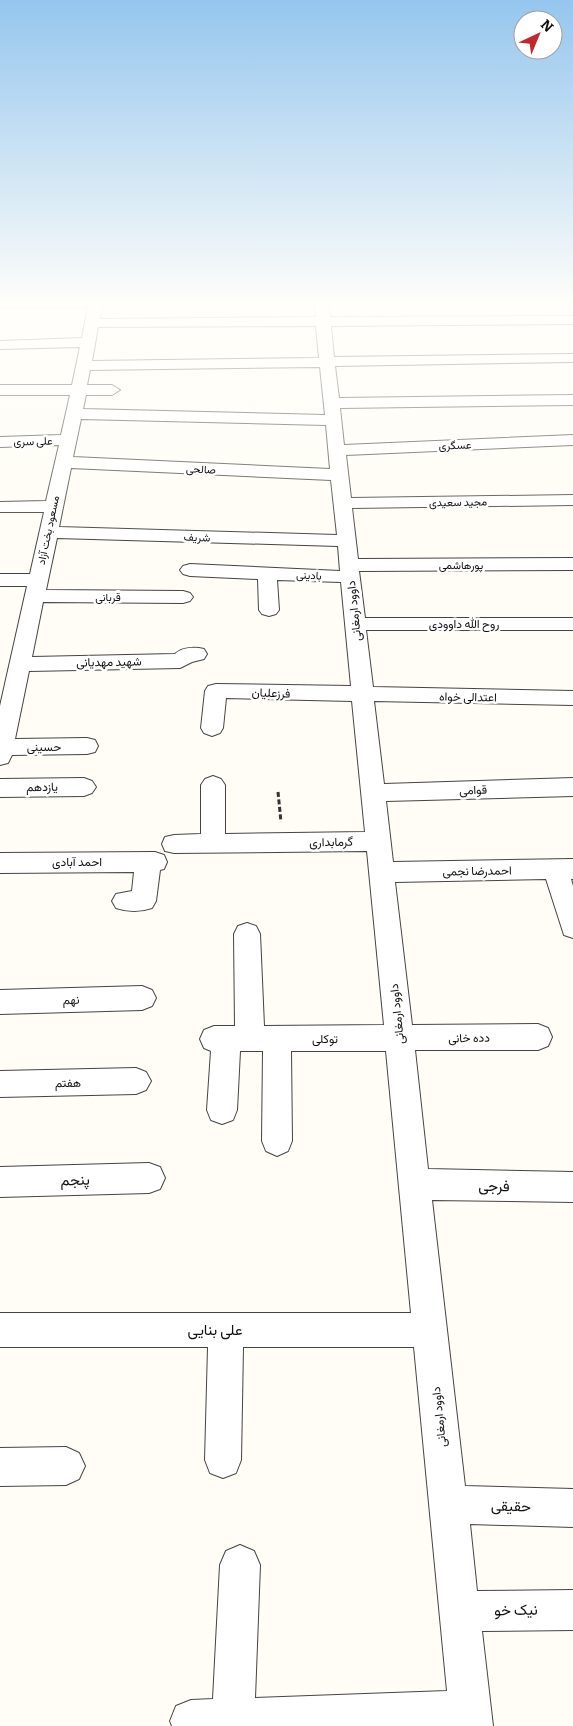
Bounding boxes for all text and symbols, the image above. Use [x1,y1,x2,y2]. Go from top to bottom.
north arrow [513,10,563,60]
text: N [537,16,557,36]
street label: علی سری [13,435,53,448]
street label: عسگری [438,438,472,453]
street label: صالحی [186,462,216,477]
street label: مسعود بخت آزاد [35,494,62,566]
street label: مجید سعیدی [429,495,487,510]
street label: شریف [183,531,211,544]
street label: پورهاشمی [439,559,483,573]
street label: بادینی [296,568,322,583]
street label: داوود ارمغانی [344,580,365,642]
street label: قربانی [95,591,121,604]
street label: روح الله داوودی [429,617,499,633]
street label: شهید مهدیانی [76,654,142,671]
street label: فرزعلیان [251,685,291,702]
street label: اعتدالی خواه [439,689,497,706]
street label: حسینی [27,740,61,755]
street label: یازدهم [26,780,58,795]
street label: قوامی [459,783,487,798]
street label: گرمابداری [309,835,353,850]
street label: احمد آبادی [52,855,102,870]
street label: احمدرضا نجمی [442,863,512,880]
street label: داوود ارمغانی [387,983,408,1045]
street label: نهم [62,993,80,1008]
street label: دده خانی [448,1031,490,1046]
street label: توکلی [312,1032,338,1047]
street label: هفتم [55,1076,81,1091]
street label: پنجم [60,1170,90,1191]
street label: فرجی [478,1177,510,1196]
street label: علی بنایی [187,1321,243,1340]
street label: داوود ارمغانی [429,1386,450,1448]
street label: حقیقی [491,1496,531,1517]
street label: نیک خو [494,1601,538,1619]

